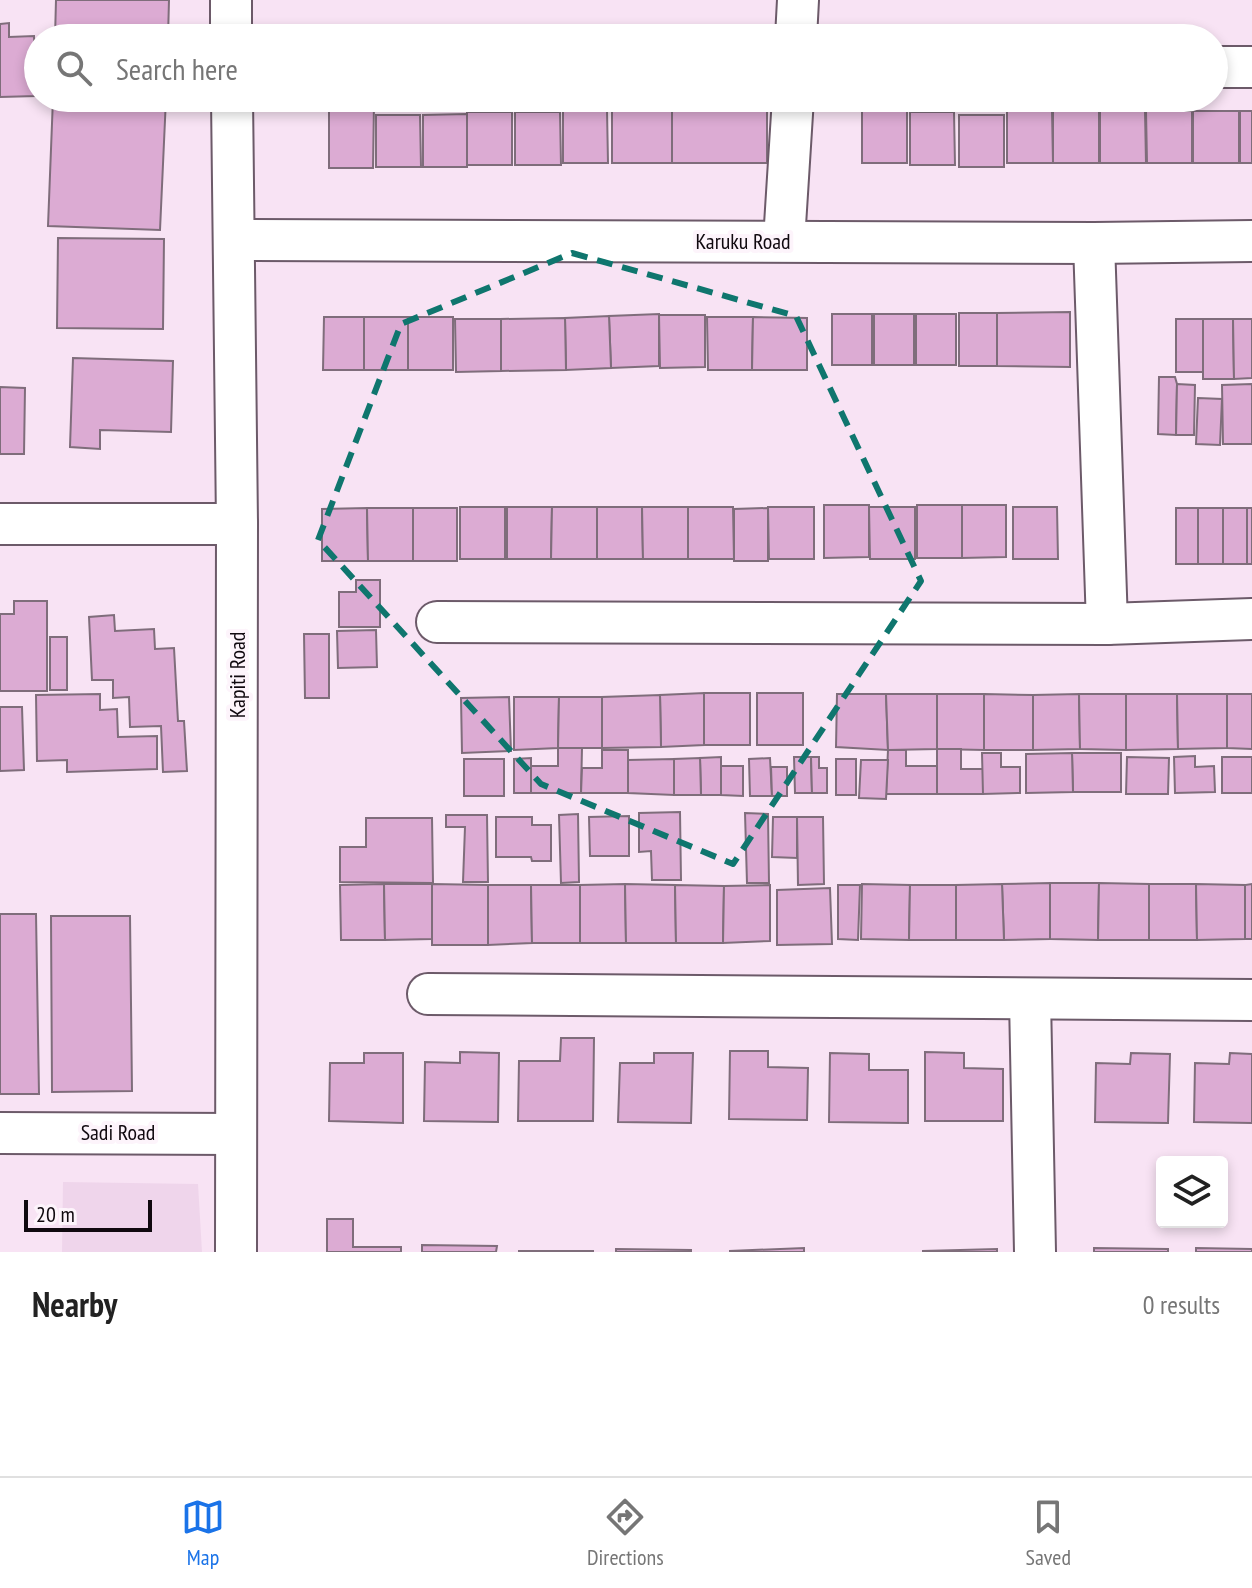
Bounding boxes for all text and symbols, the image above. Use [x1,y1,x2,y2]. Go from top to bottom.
search box [24,24,1228,112]
icon: search [52,46,96,90]
text: Search here [116,49,238,88]
street label: Karuku Road [695,227,791,255]
street label: Kapiti Road [223,632,251,718]
street label: Sadi Road [81,1118,155,1146]
map controls [1156,1156,1228,1228]
button: layers [1156,1156,1228,1228]
scale bar [24,1196,152,1232]
text: 20 m [36,1200,75,1228]
text: Nearby [32,1282,117,1326]
text: 0 results [1143,1288,1220,1321]
tab: Map [181,1495,225,1571]
tab: Directions [587,1495,664,1571]
tab: Saved [1026,1495,1071,1571]

